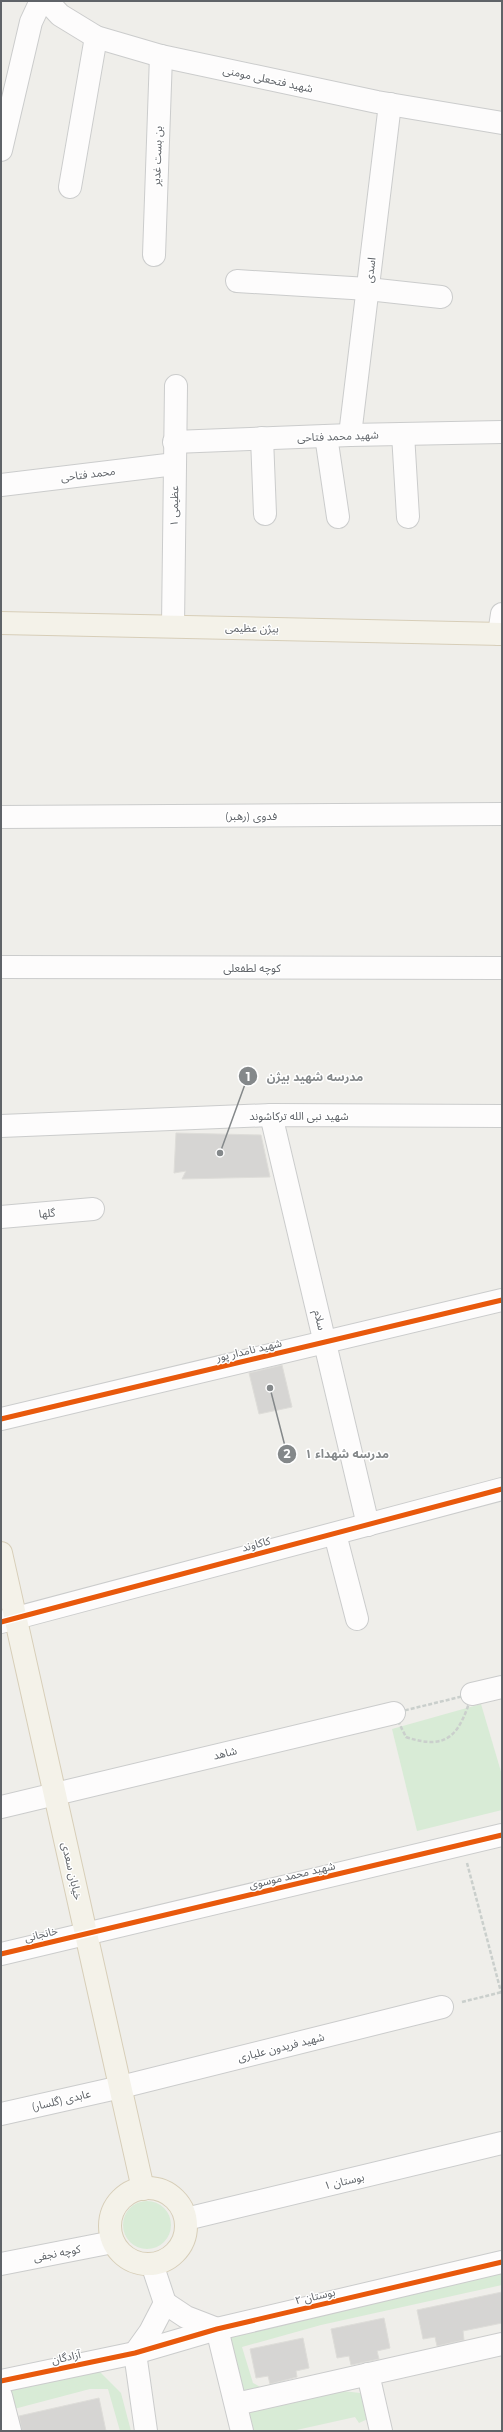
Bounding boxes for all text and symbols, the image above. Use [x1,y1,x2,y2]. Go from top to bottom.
street label: شهید فتحعلی مومنی [222,63,315,96]
street label: بن بست غدیر [149,126,165,187]
street label: اسدی [362,257,378,283]
street label: شهید محمد فتاحی [297,428,379,444]
street label: محمد فتاحی [60,464,116,484]
street label: عظیمی ۱ [167,485,181,527]
street label: بیژن عظیمی [225,621,279,636]
street label: فدوی (رهبر) [225,809,277,823]
street label: کوچه لطفعلی [223,961,281,976]
callout: مدرسه شهید بیژن [238,1064,371,1088]
text: 1 [246,1069,250,1084]
text: مدرسه شهید بیژن [267,1069,363,1084]
street label: شهید نبی الله ترکاشوند [249,1109,349,1123]
street label: گلها [38,1205,56,1221]
street label: سلام [310,1308,329,1332]
street label: شهید نامدار پور [214,1336,284,1366]
callout: مدرسه شهداء ۱ [277,1442,397,1466]
text: 2 [283,1446,291,1461]
text: مدرسه شهداء ۱ [305,1446,389,1461]
street label: کاکاوند [240,1533,272,1555]
street label: شاهد [212,1743,239,1763]
street label: خیابان سعدی [58,1841,86,1902]
street label: شهید محمد موسوی [248,1858,337,1892]
street label: خانجانی [23,1923,60,1945]
street label: شهید فریدون علیاری [236,2029,326,2065]
street label: عابدی (گلسار) [30,2086,92,2114]
street label: بوستان ۱ [323,2170,365,2192]
street label: کوچه نجفی [32,2241,83,2265]
street label: بوستان ۲ [294,2285,336,2307]
street label: آزادگان [50,2347,83,2367]

